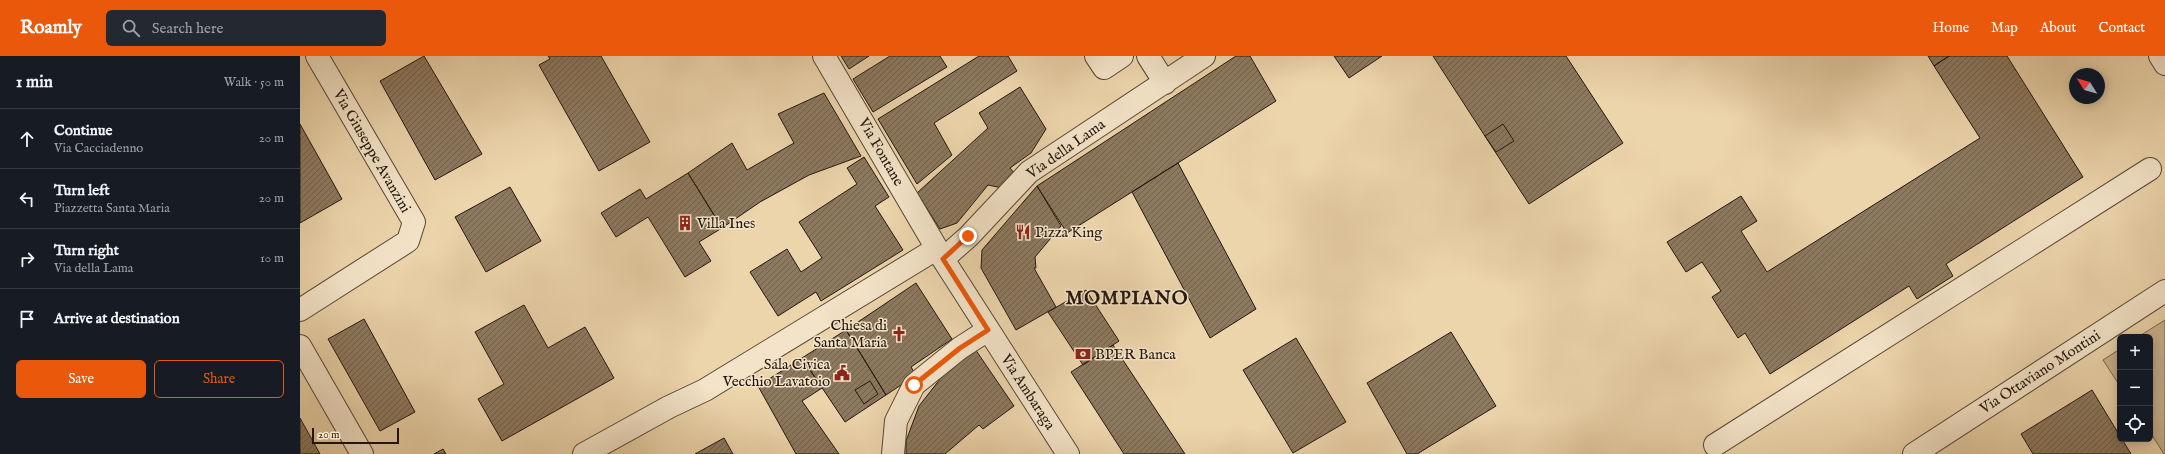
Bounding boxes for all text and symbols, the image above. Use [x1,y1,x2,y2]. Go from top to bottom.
search box [106,10,386,46]
text: Roamly [20,16,82,40]
icon: search [120,17,142,39]
text: Search here [152,19,223,38]
text: Home [1933,19,1969,37]
text: Map [1991,19,2018,37]
text: About [2040,19,2076,37]
text: Contact [2098,19,2145,37]
north arrow [2069,68,2105,104]
text: 1 min [16,72,53,93]
text: Walk · 50 m [224,74,284,91]
street label: Via Giuseppe Avanzini [328,85,415,216]
street label: Via Fontane [853,114,908,190]
street label: Via della Lama [1022,115,1109,184]
text: Continue [54,121,112,140]
icon: ahead [16,128,38,150]
text: 20 m [259,130,284,147]
text: Via Cacciadenno [54,140,143,157]
text: Turn left [54,181,110,200]
icon: left [16,188,38,210]
text: 20 m [259,190,284,207]
text: Piazzetta Santa Maria [54,200,170,217]
building icon: Villa Ines [676,214,694,232]
place label: Villa Ines [696,214,755,233]
restaurant icon: Pizza King [1014,223,1032,241]
place label: Pizza King [1035,223,1103,242]
route end [959,227,977,245]
text: Turn right [54,241,119,260]
icon: right [16,248,38,270]
text: 10 m [260,250,284,267]
text: Via della Lama [54,260,133,277]
district label: MOMPIANO [1065,287,1189,311]
icon: arrive [16,308,38,330]
text: Arrive at destination [54,309,180,328]
place label: Chiesa di Santa Maria [813,316,888,352]
church icon: Chiesa di Santa Maria [890,325,908,343]
street label: Via Ottaviano Montini [1975,326,2104,419]
map controls [2117,334,2153,442]
button: + [2117,334,2153,370]
bank icon: BPER Banca [1074,345,1092,363]
place label: BPER Banca [1095,345,1176,364]
street label: Via Ambaraga [996,350,1060,434]
place label: Sala Civica Vecchio Lavatoio [722,355,831,391]
button: Save [16,360,146,398]
button: Share [154,360,284,398]
public building icon: Sala Civica Vecchio Lavatoio [833,364,851,382]
button: − [2117,370,2153,406]
route start [905,376,923,394]
button: locate [2117,406,2153,442]
scale bar [312,426,399,445]
text: 20 m [318,428,339,442]

